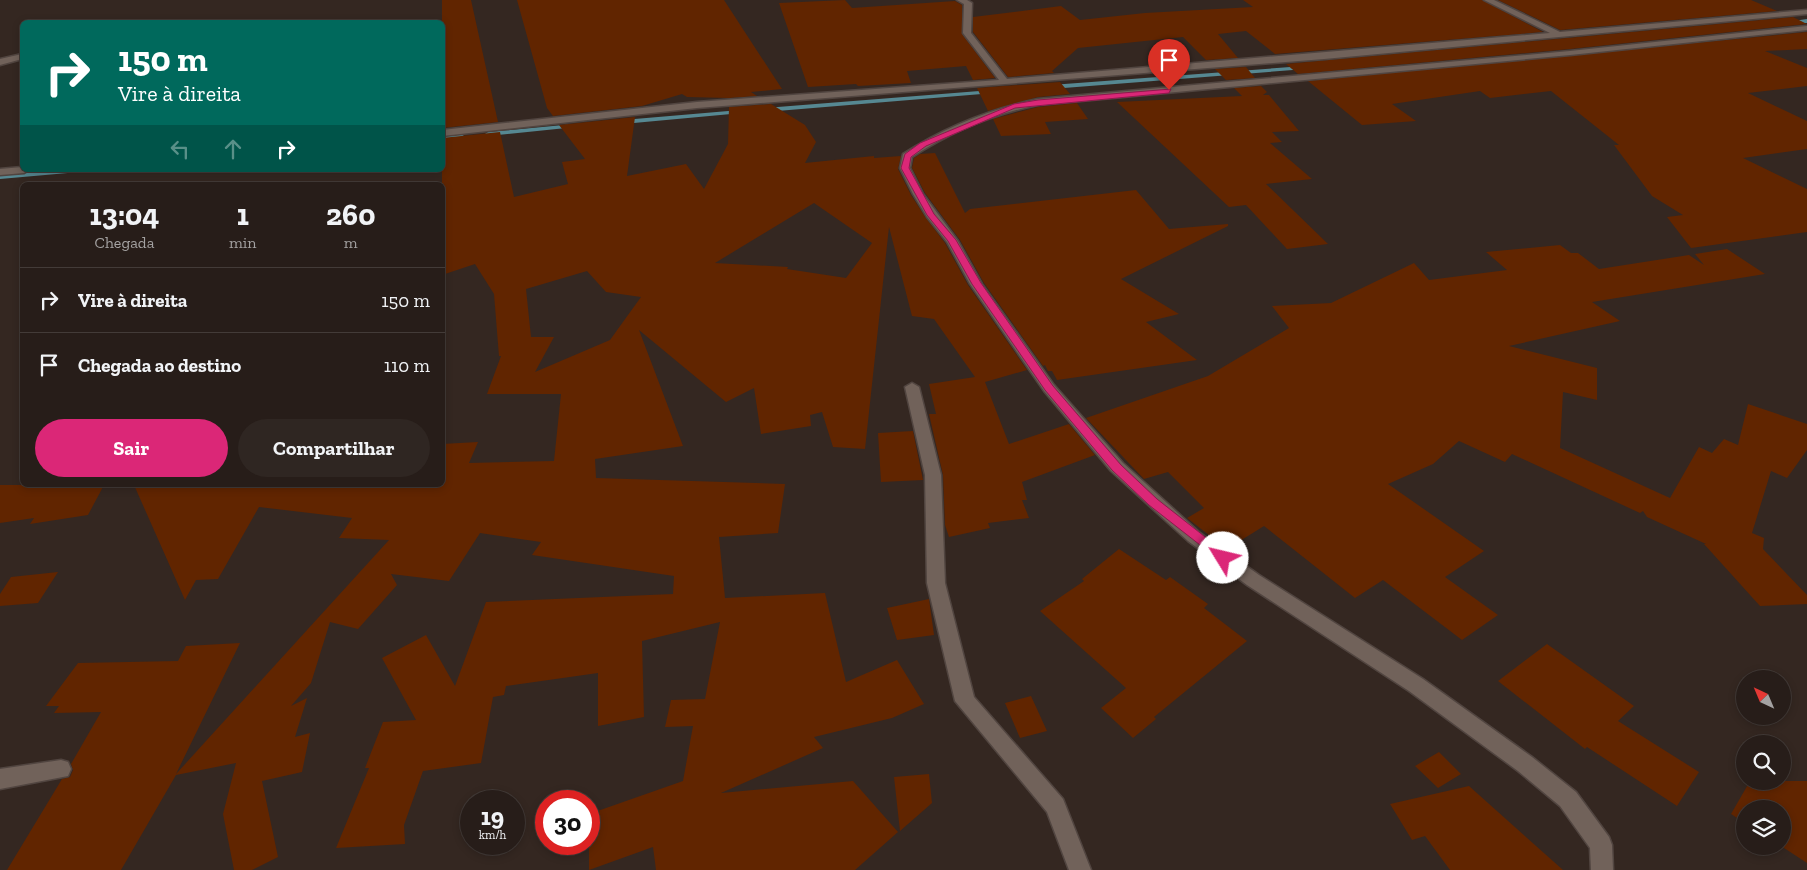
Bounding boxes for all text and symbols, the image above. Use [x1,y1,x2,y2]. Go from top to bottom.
text: 150 m [118,38,208,80]
pin [1148,39,1190,90]
icon: right [35,40,100,105]
icon: arrive [1155,46,1183,74]
text: Vire à direita [118,80,241,107]
icon: left [166,135,194,163]
icon: ahead [219,135,247,163]
icon: right [272,135,300,163]
text: 13:04 [90,197,159,233]
text: 1 [237,197,249,233]
text: 260 [326,197,375,233]
text: Chegada [95,233,154,252]
text: min [229,233,256,252]
text: m [344,233,358,252]
icon: right [35,286,63,314]
text: Vire à direita [78,289,187,312]
text: 150 m [381,289,430,312]
icon: arrive [35,351,63,379]
text: Chegada ao destino [78,354,241,377]
text: 110 m [384,354,430,377]
button: Sair [35,419,228,477]
button: Compartilhar [238,419,430,477]
position arrow [1196,531,1248,583]
north arrow [1736,670,1791,725]
map controls [1736,670,1791,855]
button: search [1736,735,1791,790]
speed limit sign: 30 [535,790,600,855]
button: layers [1736,800,1791,855]
text: 19 [481,801,504,831]
text: km/h [479,828,506,842]

